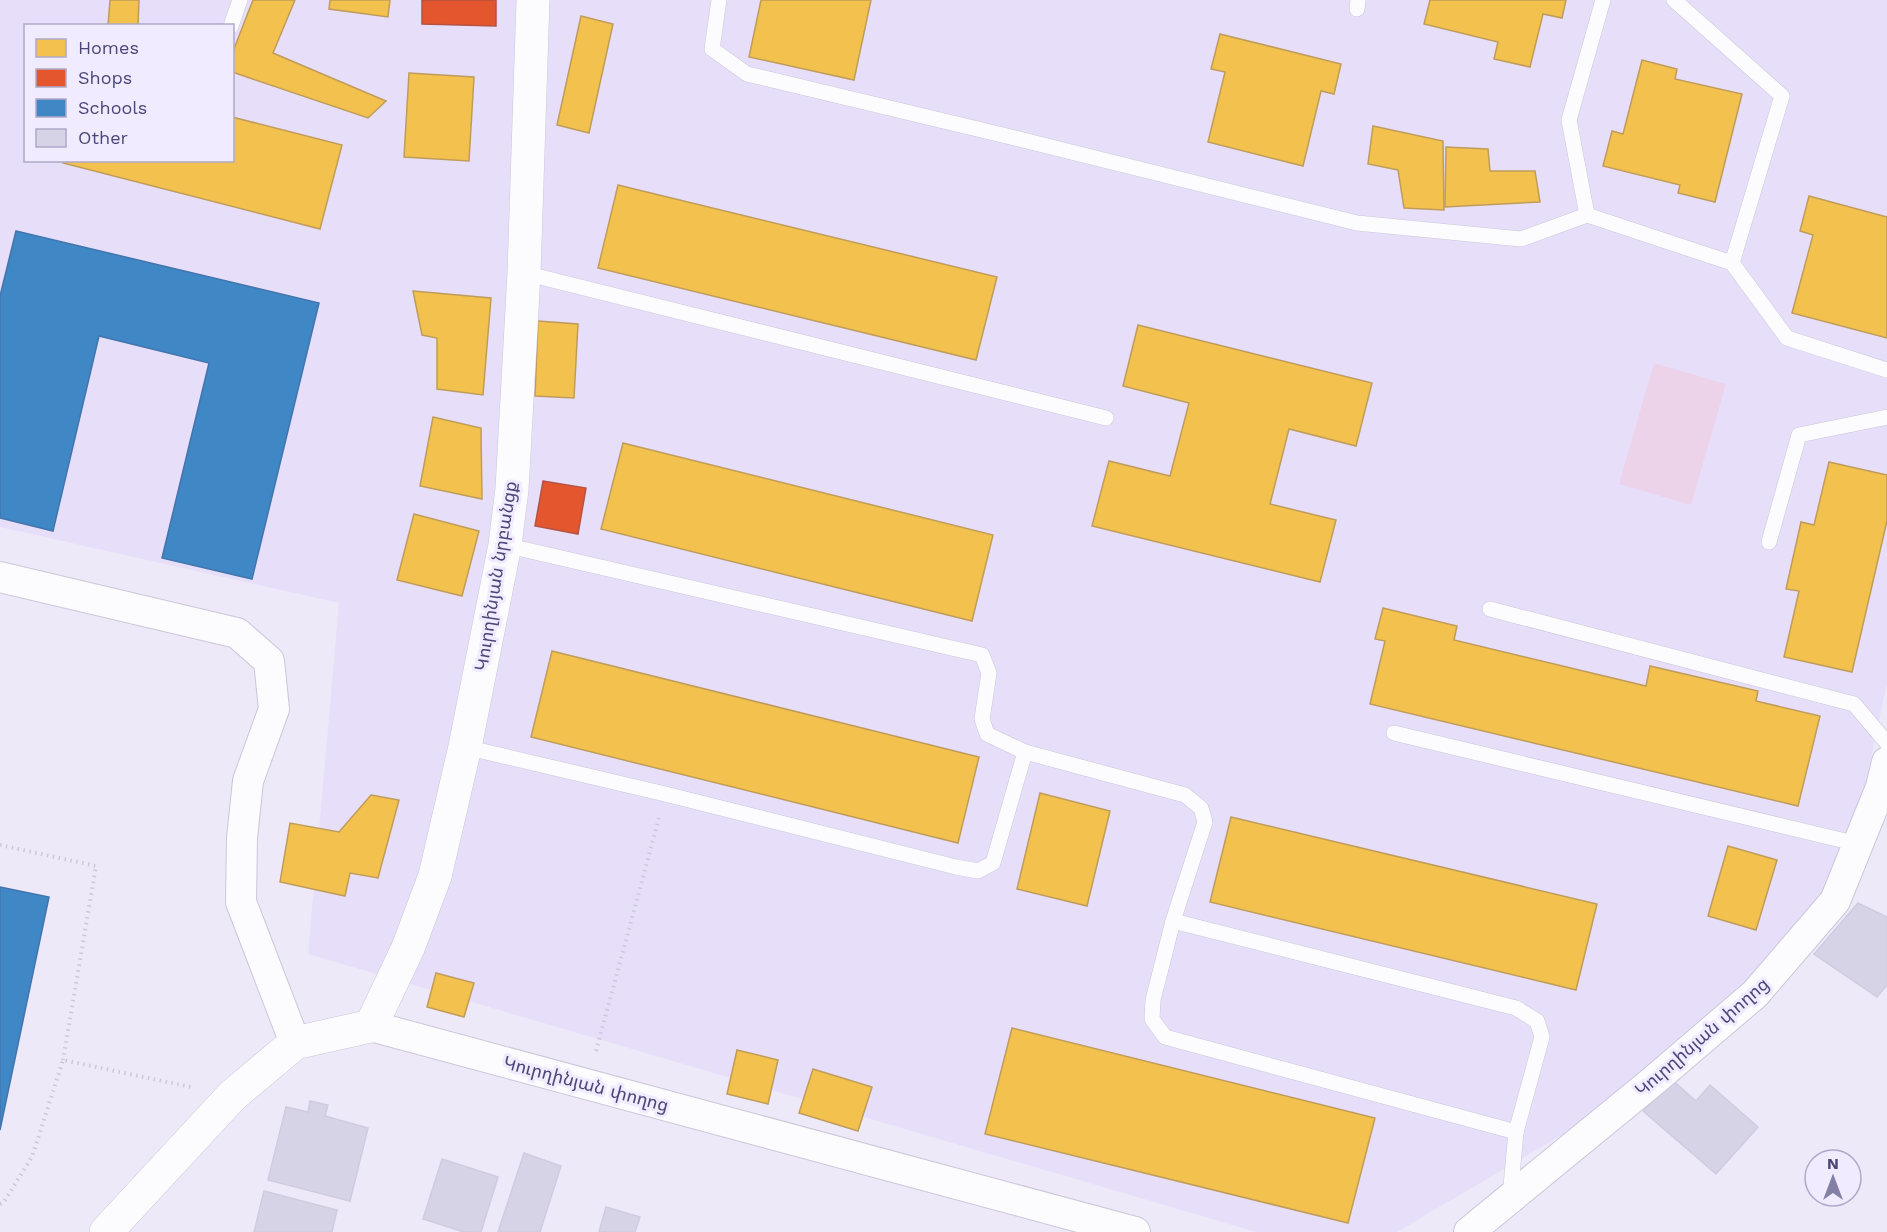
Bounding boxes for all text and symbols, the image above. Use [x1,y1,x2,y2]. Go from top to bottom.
legend [24,24,234,162]
text: Homes [78,37,139,58]
text: Shops [78,67,132,88]
text: Schools [78,97,147,118]
text: Other [78,127,128,148]
street label: Կուրղինյան նրբանցք [470,479,521,672]
street label: Կուրղինյան փողոց [1631,973,1773,1100]
street label: Կուրղինյան փողոց [501,1051,671,1116]
north arrow [1803,1148,1863,1208]
text: N [1827,1154,1839,1173]

